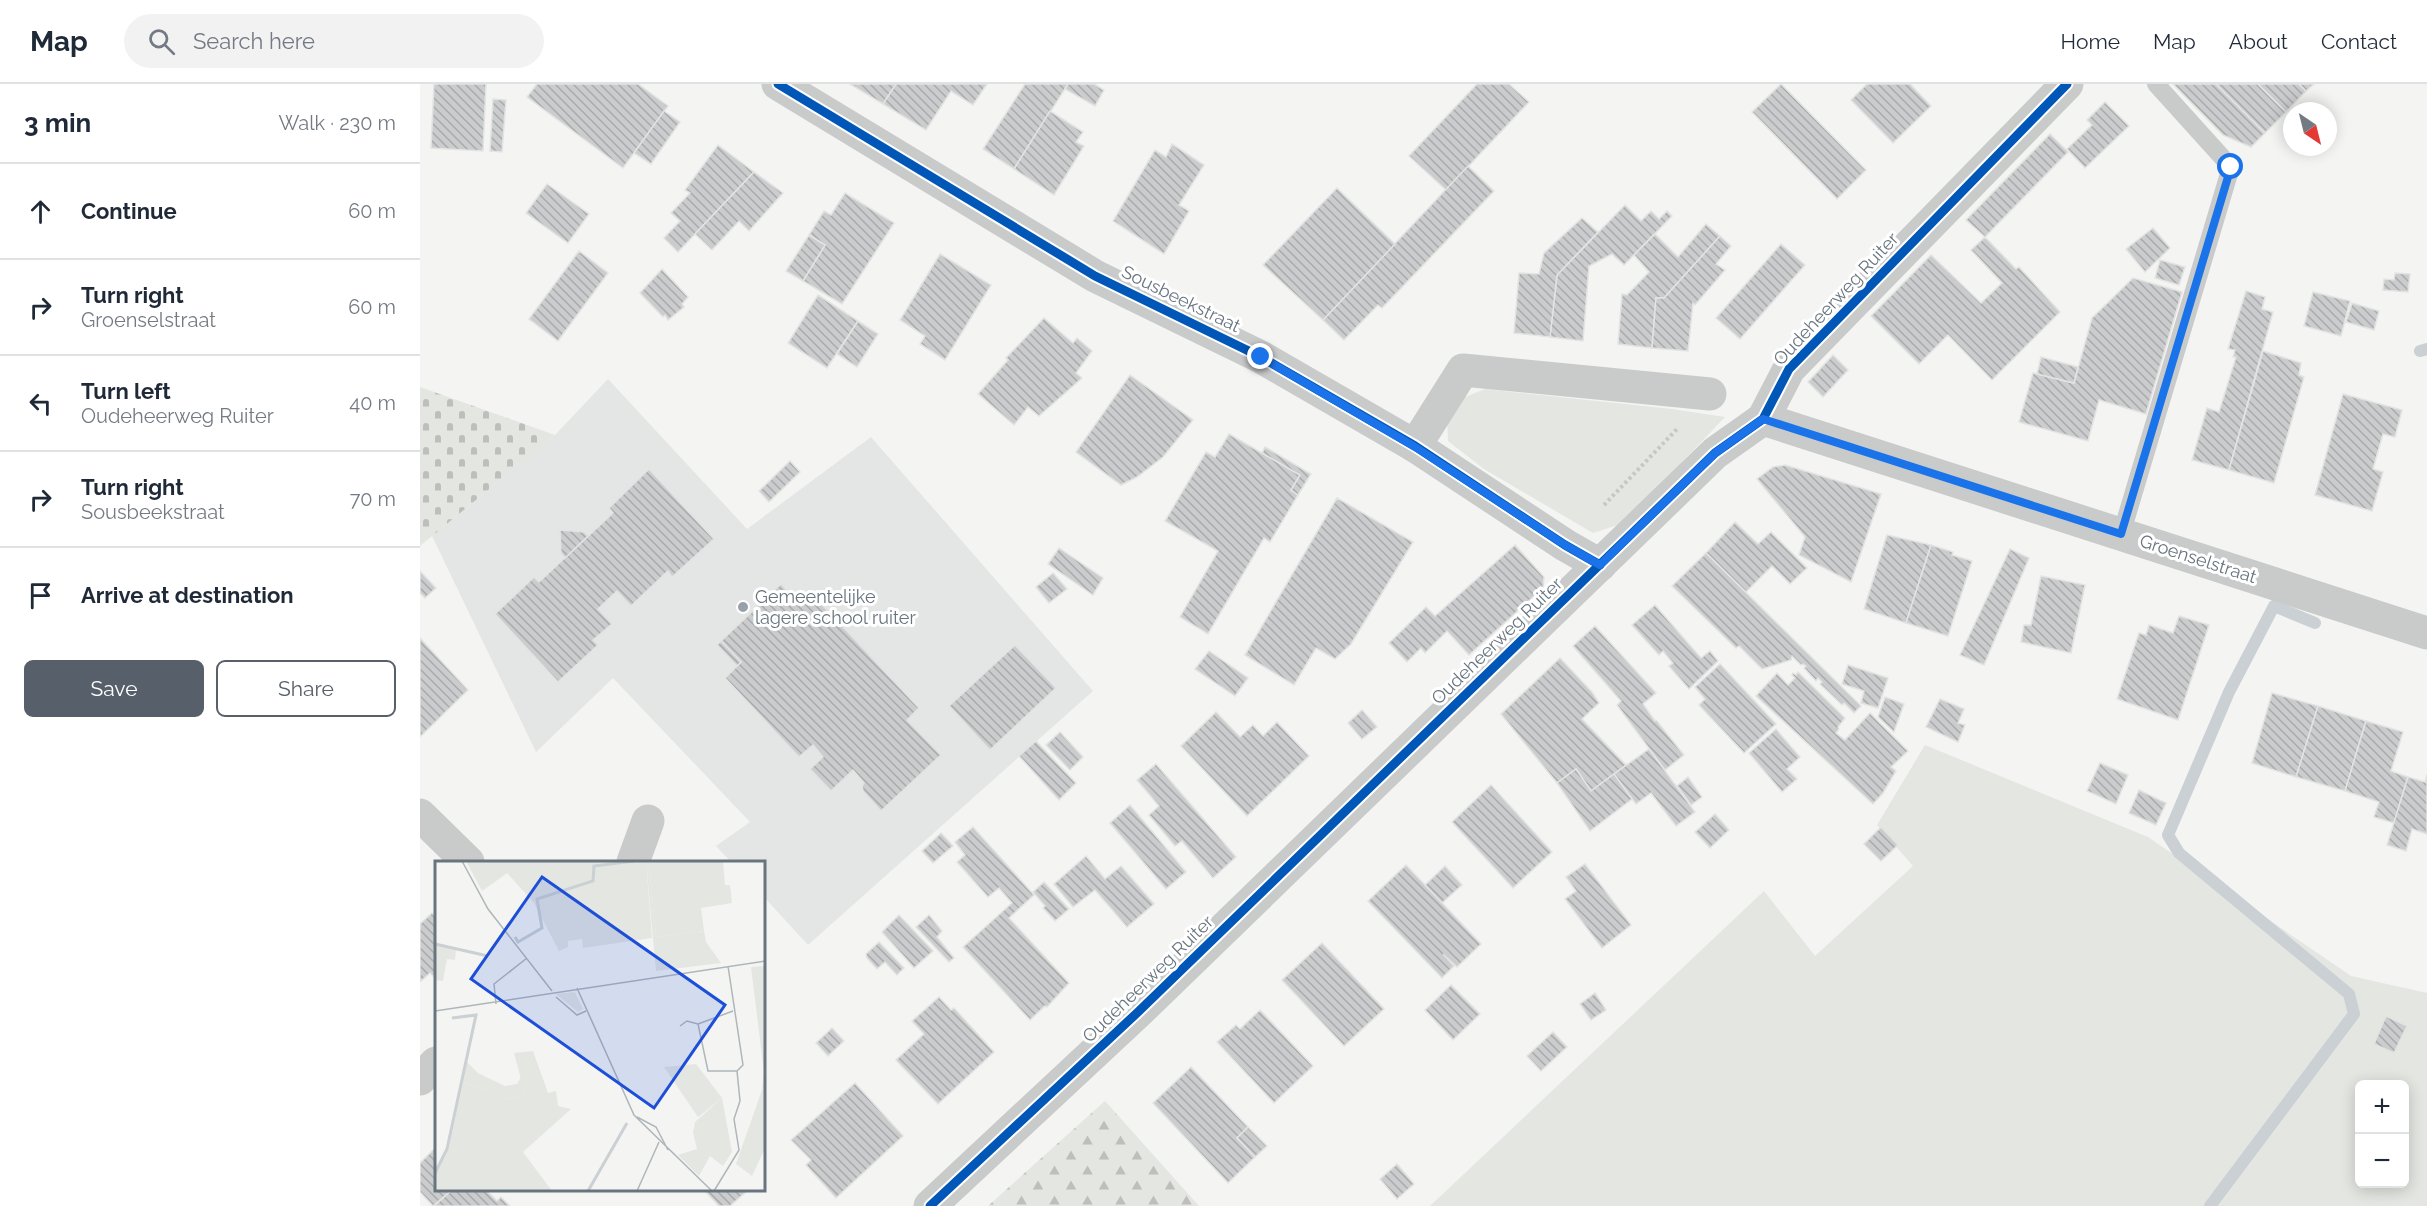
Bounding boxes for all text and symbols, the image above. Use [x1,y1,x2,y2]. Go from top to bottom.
search box [124,14,544,68]
text: Map [30,25,88,58]
icon: search [145,25,178,58]
text: Search here [193,28,315,54]
text: Home [2061,29,2120,54]
text: Map [2153,29,2196,54]
text: About [2229,29,2288,54]
text: Contact [2321,29,2397,54]
north arrow [2283,102,2337,156]
text: 3 min [24,108,91,138]
text: Walk · 230 m [278,111,396,135]
route start [2217,153,2243,179]
icon: ahead [24,195,57,228]
text: Continue [81,198,177,224]
text: 60 m [348,199,396,223]
street label: Oudeheerweg Ruiter [1769,228,1903,369]
street label: Sousbeekstraat [1118,261,1244,336]
text: Turn right [81,282,184,308]
icon: right [24,291,57,324]
text: 60 m [348,295,396,319]
text: Groenselstraat [81,308,216,332]
route end [1247,343,1273,369]
text: Turn left [81,378,171,404]
icon: left [24,387,57,420]
text: 40 m [349,391,396,415]
text: Oudeheerweg Ruiter [81,404,274,428]
text: Turn right [81,474,184,500]
icon: right [24,483,57,516]
text: 70 m [350,487,396,511]
text: Sousbeekstraat [81,500,225,524]
street label: Groenselstraat [2137,530,2259,587]
street label: Oudeheerweg Ruiter [1427,572,1567,708]
icon: arrive [24,579,57,612]
text: Arrive at destination [81,582,294,608]
place label: Gemeentelijke lagere school ruiter [755,586,916,628]
marker: Gemeentelijke lagere school ruiter [736,600,750,614]
button: Save [24,660,204,717]
button: Share [216,660,396,717]
inset map [435,861,765,1191]
street label: Oudeheerweg Ruiter [1078,910,1218,1046]
map controls [2355,1080,2409,1188]
button: + [2355,1080,2409,1134]
button: − [2355,1134,2409,1188]

